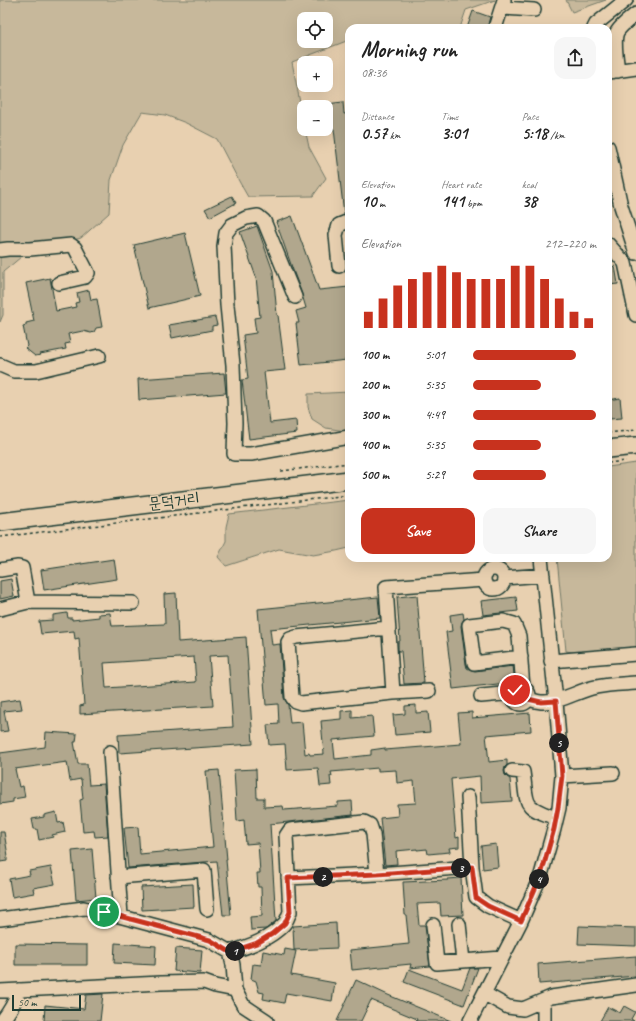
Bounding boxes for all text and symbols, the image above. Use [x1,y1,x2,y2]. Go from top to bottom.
map controls [297,12,333,136]
button: locate [297,12,333,48]
text: Morning run [361,36,457,64]
button: share [554,37,596,79]
button: + [297,56,333,92]
text: 08:36 [361,65,387,81]
button: − [297,100,333,136]
text: Distance [361,109,394,123]
text: Time [441,109,458,123]
text: Pace [522,109,539,123]
text: 0.57 [361,123,387,144]
text: 3:01 [441,123,468,144]
text: 5:18 [522,123,548,144]
text: km [387,128,400,142]
text: /km [548,128,565,142]
text: Elevation [361,177,395,191]
text: Heart rate [441,177,481,191]
text: kcal [522,177,536,191]
text: 10 [361,191,376,212]
text: 141 [441,191,464,212]
text: 38 [522,191,537,212]
text: m [376,196,385,210]
text: bpm [464,196,482,210]
text: Elevation [361,236,401,252]
text: 212–220 m [545,236,596,252]
text: 100 m [361,347,389,363]
text: 5:01 [425,347,445,363]
text: 200 m [361,377,389,393]
text: 5:35 [425,377,445,393]
text: 300 m [361,407,389,423]
text: 4:49 [425,407,445,423]
text: 400 m [361,437,389,453]
text: 5:35 [425,437,445,453]
text: 500 m [361,467,389,483]
text: 5:29 [425,467,445,483]
street label: 문덕거리 [147,488,201,514]
button: Save [361,508,475,554]
button: Share [483,508,596,554]
pin [498,673,532,707]
icon: check [504,679,526,701]
pin: 5 [549,733,569,753]
text: 5 [557,736,561,750]
pin: 3 [451,858,471,878]
text: 3 [459,861,463,875]
pin: 2 [313,867,333,887]
pin: 4 [529,869,549,889]
text: 2 [321,870,325,884]
text: 4 [537,872,541,886]
pin [87,895,121,929]
icon: arrive [93,901,115,923]
pin: 1 [225,941,245,961]
text: 1 [233,944,237,958]
scale bar [12,993,81,1012]
text: 50 m [18,995,37,1009]

